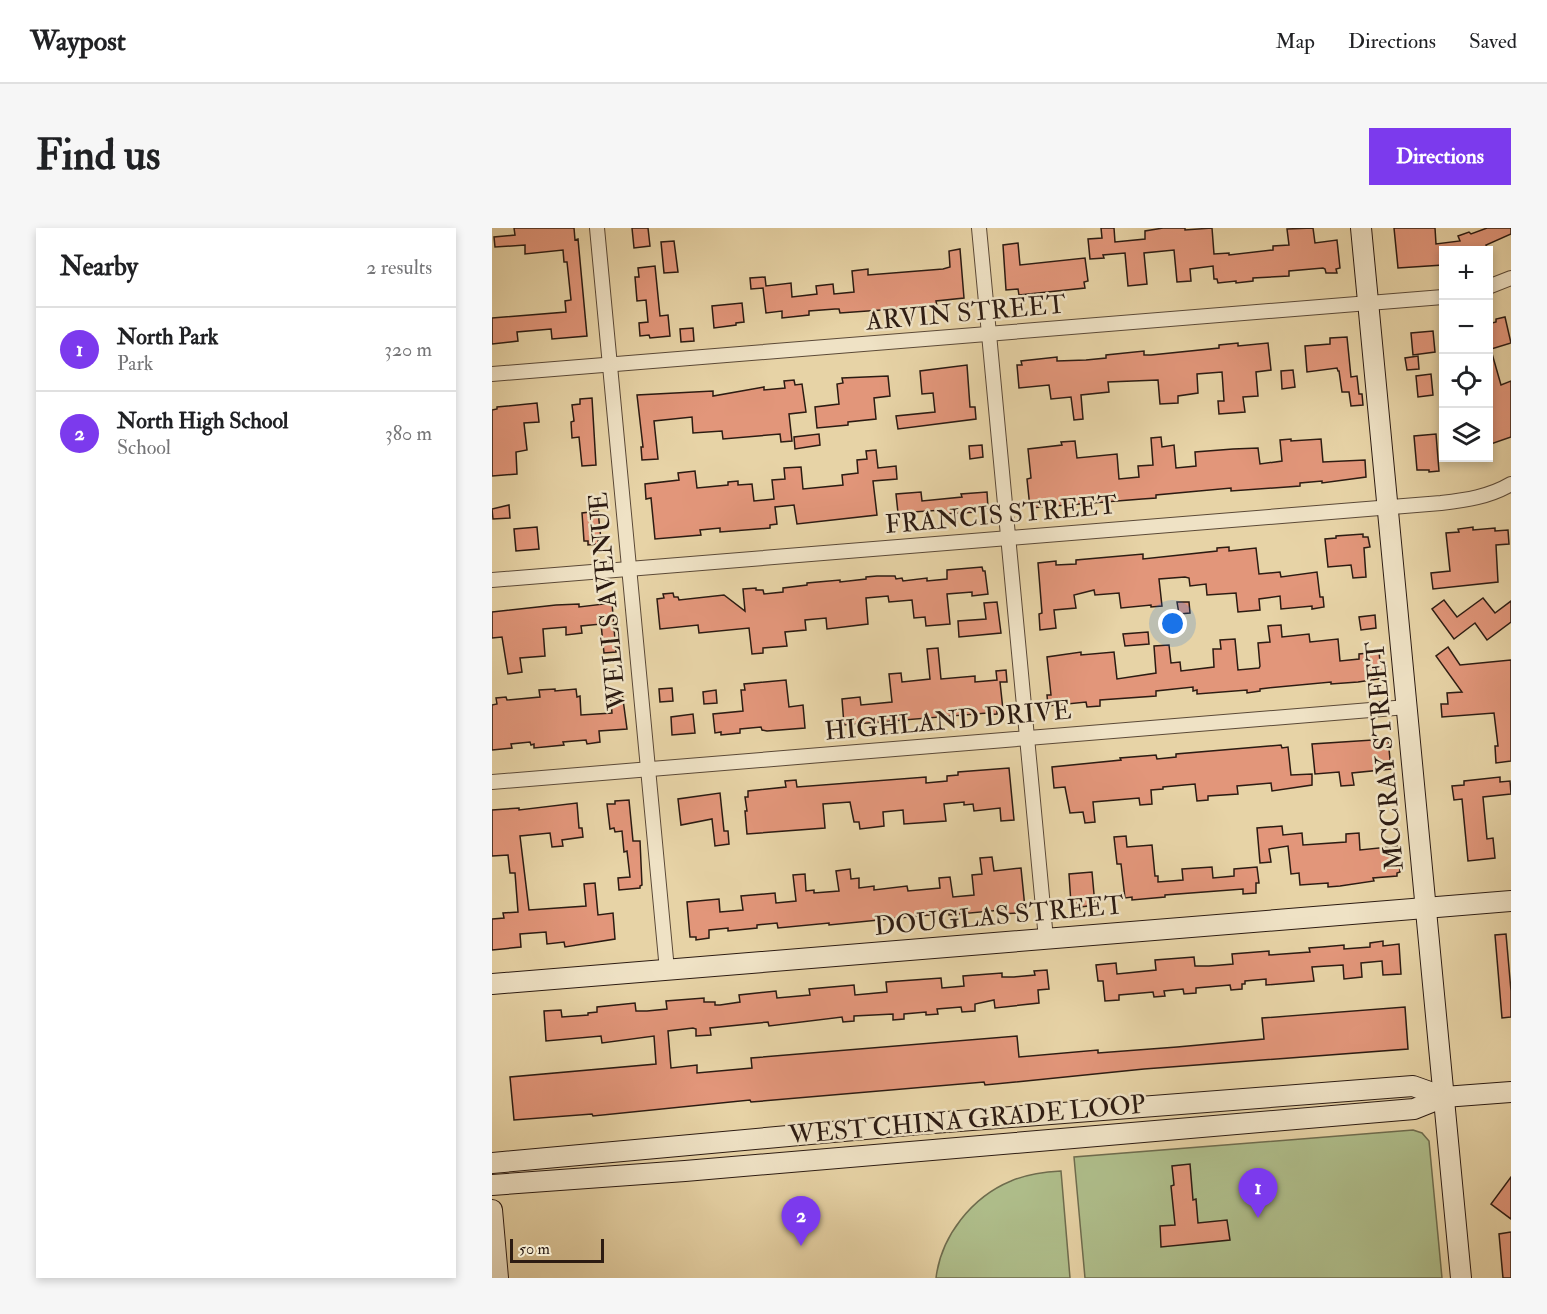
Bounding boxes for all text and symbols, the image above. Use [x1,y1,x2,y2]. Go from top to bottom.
text: Waypost [30,24,126,59]
text: Map [1275,28,1315,55]
text: Directions [1348,28,1436,55]
text: Saved [1469,28,1517,55]
button: Directions [1369,128,1511,185]
text: Find us [36,130,160,182]
map controls [1439,246,1493,462]
button: + [1439,246,1493,300]
text: Nearby [60,251,138,283]
text: 2 results [366,255,432,280]
street label: ARVIN STREET [864,288,1067,338]
button: − [1439,300,1493,354]
text: North Park [117,323,218,351]
text: 1 [76,337,83,362]
text: 320 m [384,337,432,362]
text: Park [117,351,153,376]
button: locate [1439,354,1493,408]
text: North High School [117,407,289,435]
button: layers [1439,408,1493,462]
text: 2 [74,421,85,446]
text: 380 m [385,421,432,446]
text: School [117,435,171,460]
street label: FRANCIS STREET [884,489,1118,541]
street label: WELLS AVENUE [583,491,634,712]
your location [1158,609,1187,638]
street label: MCCRAY STREET [1359,640,1411,872]
street label: HIGHLAND DRIVE [823,694,1073,748]
street label: DOUGLAS STREET [873,889,1125,943]
street label: WEST CHINA GRADE LOOP [786,1088,1147,1152]
pin: 1 [1238,1168,1278,1218]
pin: 2 [782,1196,820,1246]
scale bar [510,1236,604,1264]
text: 50 m [519,1239,550,1259]

